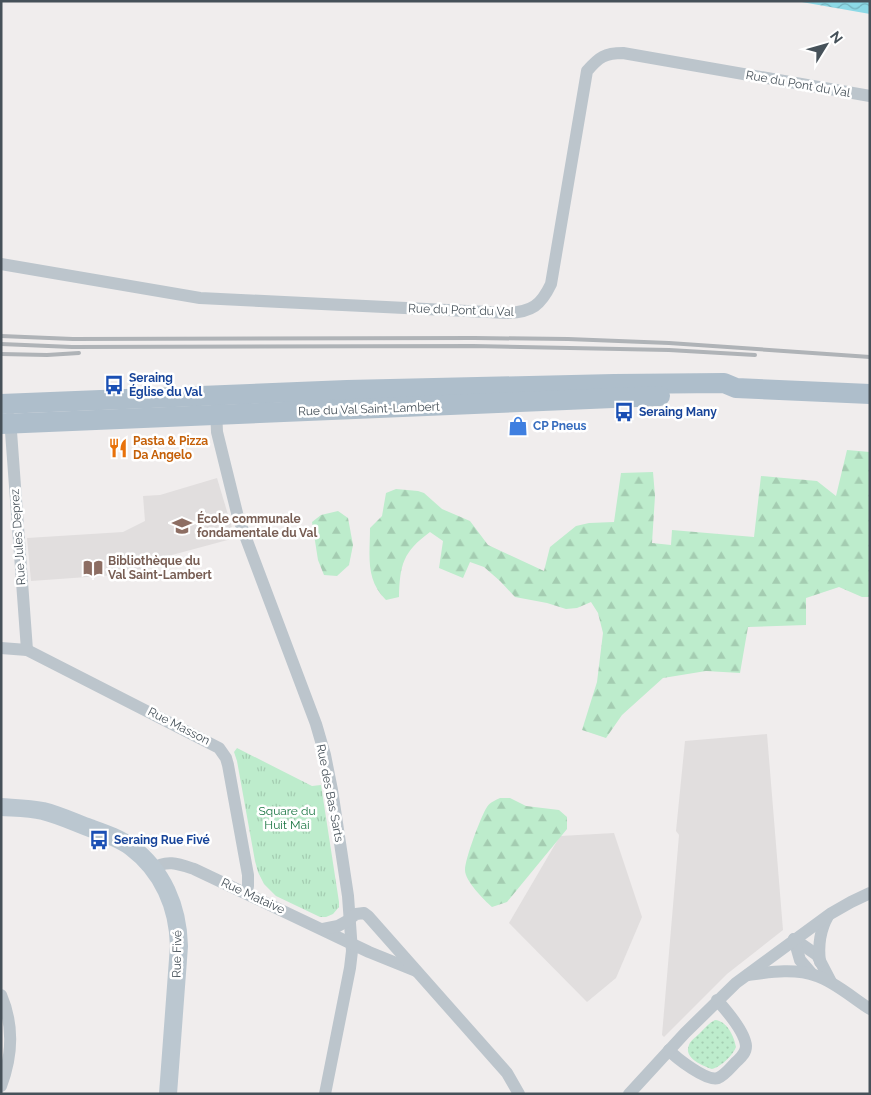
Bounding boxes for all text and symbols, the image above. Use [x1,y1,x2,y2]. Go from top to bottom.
north arrow [801,20,851,70]
text: N [827,28,846,46]
street label: Rue du Pont du Val [745,68,852,100]
street label: Rue du Pont du Val [408,301,515,319]
place label: Seraing Église du Val [129,371,203,399]
bus stop icon: Seraing Église du Val [103,374,125,396]
street label: Rue du Val Saint-Lambert [298,400,440,418]
bus stop icon: Seraing Many [613,401,635,423]
place label: Seraing Many [639,405,717,419]
shop icon: CP Pneus [507,415,529,437]
place label: CP Pneus [533,419,587,433]
place label: Pasta & Pizza Da Angelo [133,434,208,462]
restaurant icon: Pasta & Pizza Da Angelo [107,437,129,459]
street label: Rue Jules Deprez [8,488,28,586]
place label: École communale fondamentale du Val [197,511,317,540]
school or university icon: École communale fondamentale du Val [171,515,193,537]
place label: Bibliothèque du Val Saint-Lambert [108,554,212,582]
library icon: Bibliothèque du Val Saint-Lambert [82,557,104,579]
street label: Rue Masson [146,704,212,748]
street label: Rue des Bas Sarts [314,743,346,843]
park label: Square du Huit Mai [258,804,316,832]
bus stop icon: Seraing Rue Fivé [88,829,110,851]
place label: Seraing Rue Fivé [114,833,210,847]
street label: Rue Mataive [219,875,287,917]
street label: Rue Fivé [170,930,184,978]

